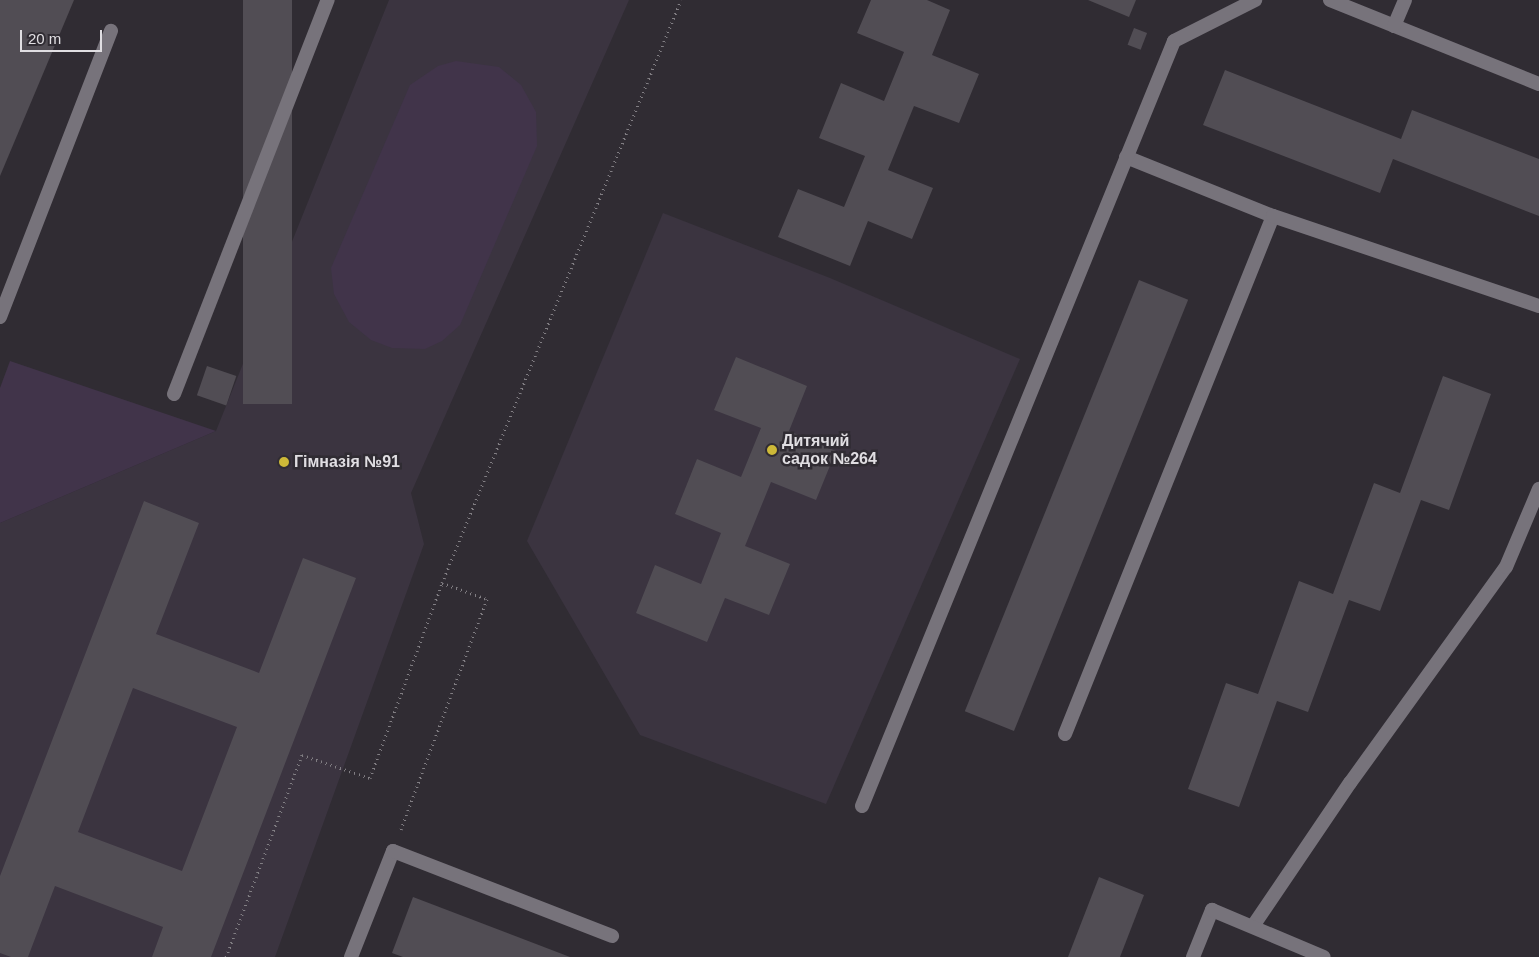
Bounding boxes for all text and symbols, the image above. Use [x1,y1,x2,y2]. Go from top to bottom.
scale bar [22,20,105,52]
text: 20 m [28,30,61,47]
place label: Дитячий садок №264 [782,431,877,469]
marker: Дитячий садок №264 [766,444,778,456]
place label: Гімназія №91 [294,452,400,472]
marker: Гімназія №91 [278,456,290,468]

